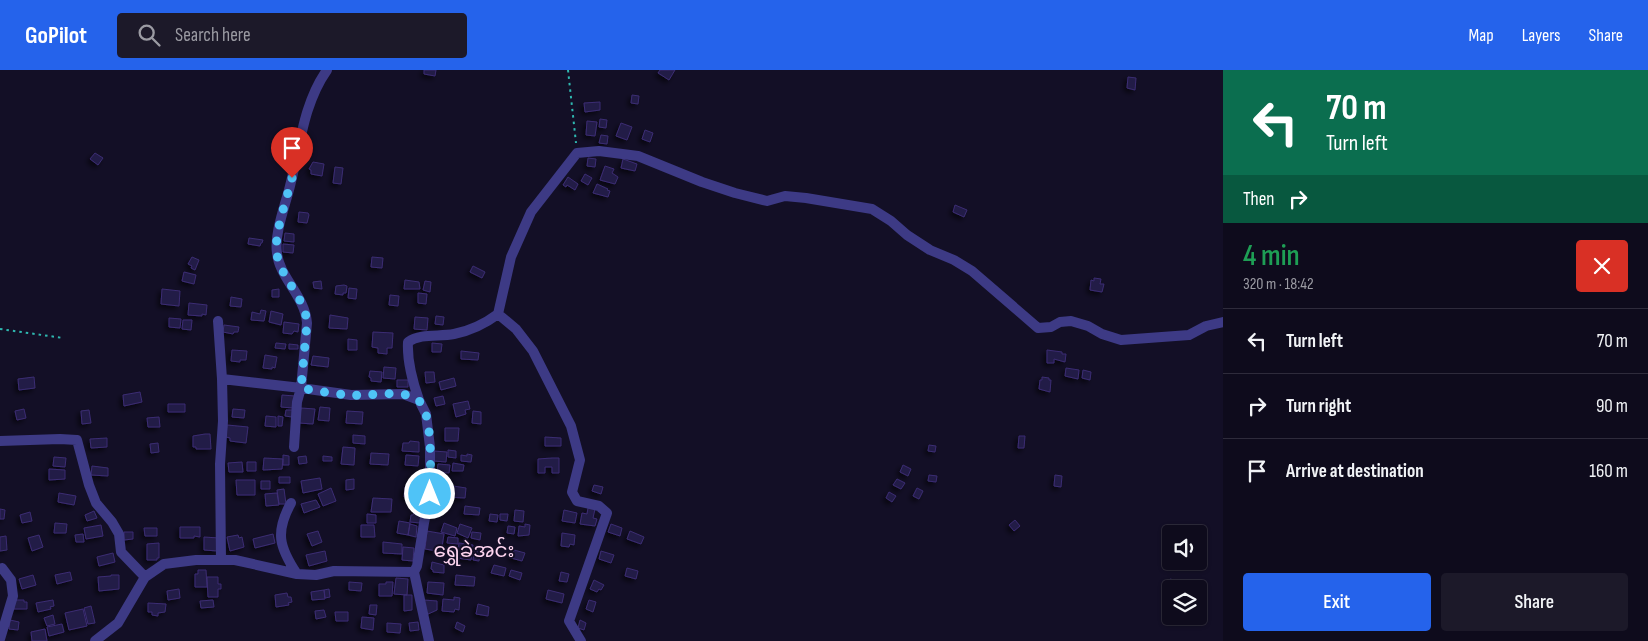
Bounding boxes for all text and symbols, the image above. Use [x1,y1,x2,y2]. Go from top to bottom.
search box [117,13,467,58]
text: GoPilot [25,21,87,50]
icon: search [135,21,163,49]
text: Search here [175,24,251,47]
text: Map [1469,25,1494,46]
text: Layers [1522,25,1561,46]
text: Share [1589,25,1623,46]
text: 70 m [1326,87,1386,130]
icon: left [1243,90,1308,155]
pin [271,127,313,178]
text: Turn left [1326,130,1388,157]
icon: arrive [278,134,306,162]
icon: right [1284,185,1312,213]
text: Then [1243,188,1274,211]
text: 4 min [1243,238,1300,274]
button: close [1576,240,1628,292]
text: 320 m · 18:42 [1243,275,1314,294]
icon: left [1243,327,1271,355]
text: Turn left [1286,330,1343,353]
text: 70 m [1597,330,1628,353]
icon: right [1243,392,1271,420]
text: Turn right [1286,395,1351,418]
text: 90 m [1596,395,1628,418]
icon: arrive [1243,457,1271,485]
text: Arrive at destination [1286,460,1424,483]
text: 160 m [1589,460,1628,483]
position arrow [403,467,455,519]
map controls [1162,525,1207,625]
button: sound [1162,525,1207,570]
district label: ရွှေခဲအင်း [434,536,514,566]
button: Exit [1243,573,1431,631]
button: Share [1441,573,1628,631]
button: layers [1162,580,1207,625]

